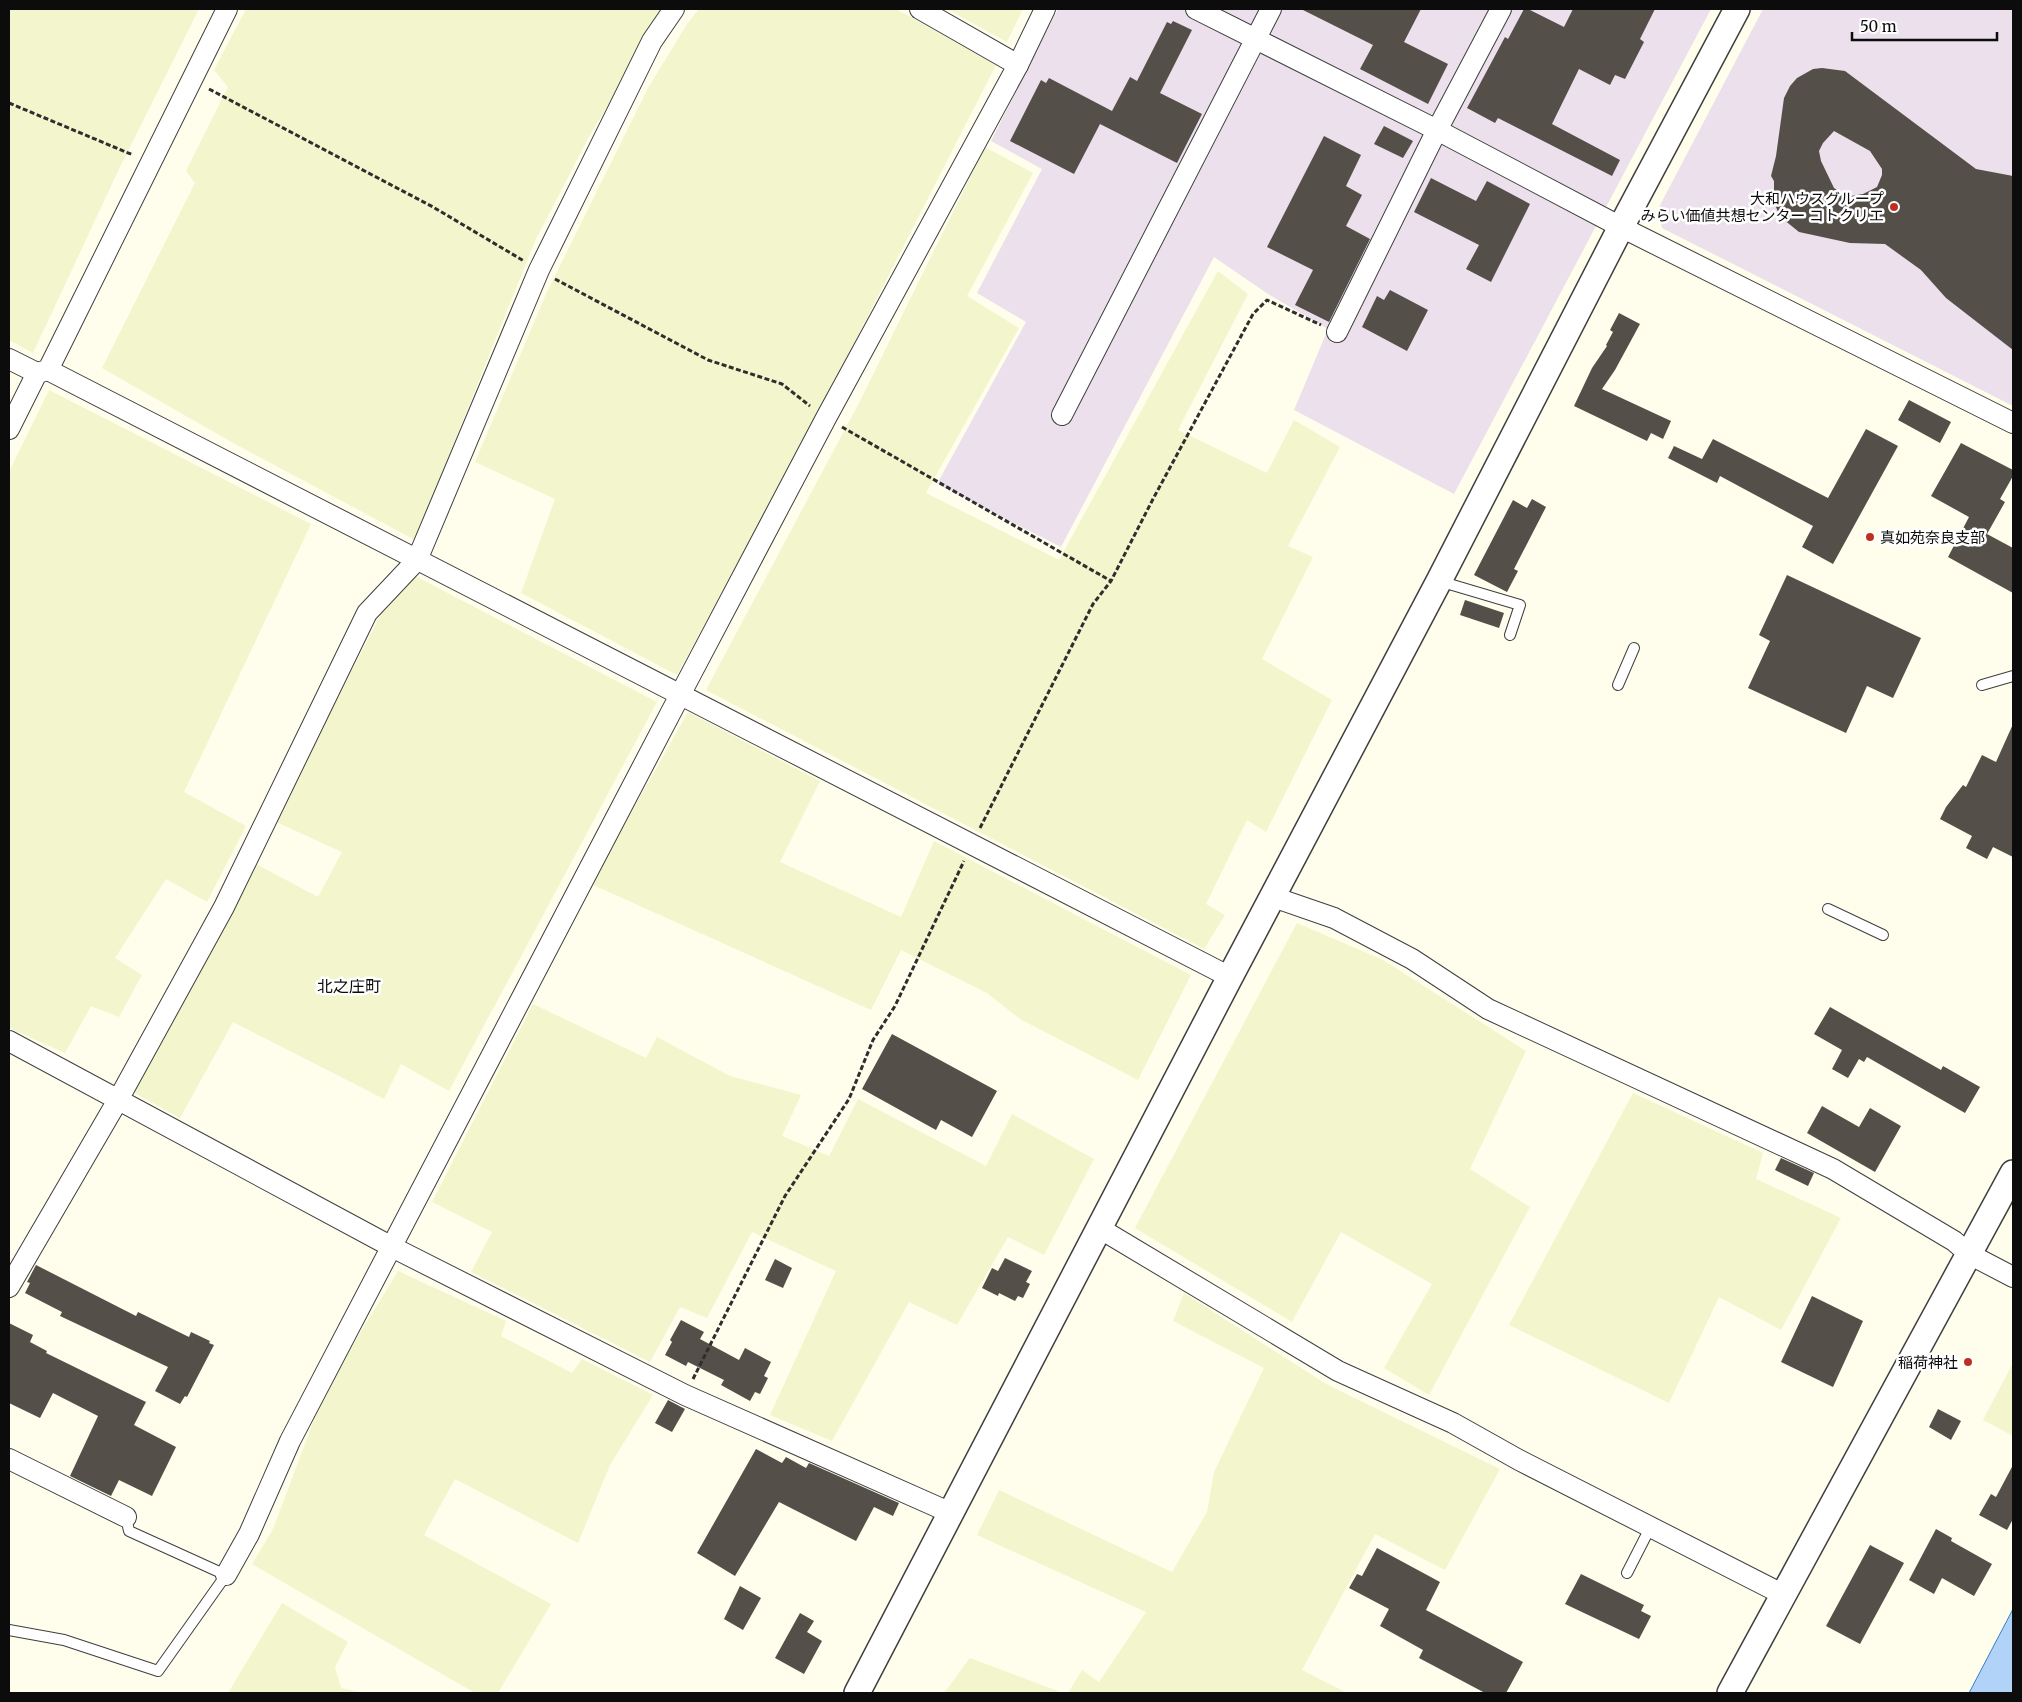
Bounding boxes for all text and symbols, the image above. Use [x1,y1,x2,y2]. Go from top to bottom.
scale bar [1852,10,1997,42]
text: 50 m [1860,17,1897,36]
place label: 大和ハウスグループ みらい価値共想センター コトクリエ [1640,189,1884,225]
marker: 大和ハウスグループ みらい価値共想センター コトクリエ [1888,201,1900,213]
place label: 真如苑奈良支部 [1880,528,1985,547]
marker: 真如苑奈良支部 [1864,531,1876,543]
district label: 北之庄町 [317,976,381,996]
place label: 稲荷神社 [1898,1353,1958,1372]
marker: 稲荷神社 [1962,1356,1974,1368]

